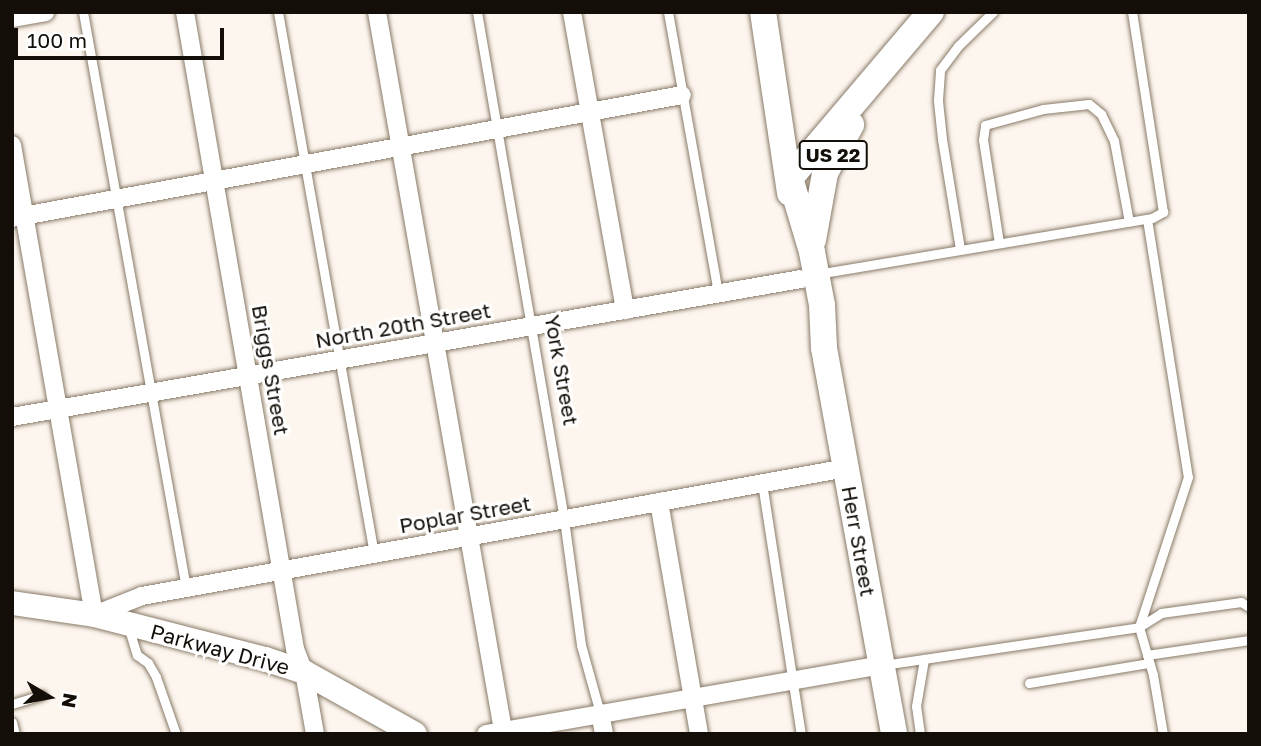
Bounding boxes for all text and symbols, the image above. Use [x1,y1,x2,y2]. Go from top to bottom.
scale bar [18,14,228,58]
text: 100 m [27,27,87,53]
road number: US 22 [798,140,868,170]
street label: North 20th Street [313,297,493,353]
street label: Briggs Street [247,303,295,437]
street label: York Street [540,313,584,427]
street label: Herr Street [837,484,881,598]
street label: Poplar Street [397,490,533,538]
street label: Parkway Drive [148,618,292,680]
north arrow [14,662,84,732]
text: N [58,692,83,710]

